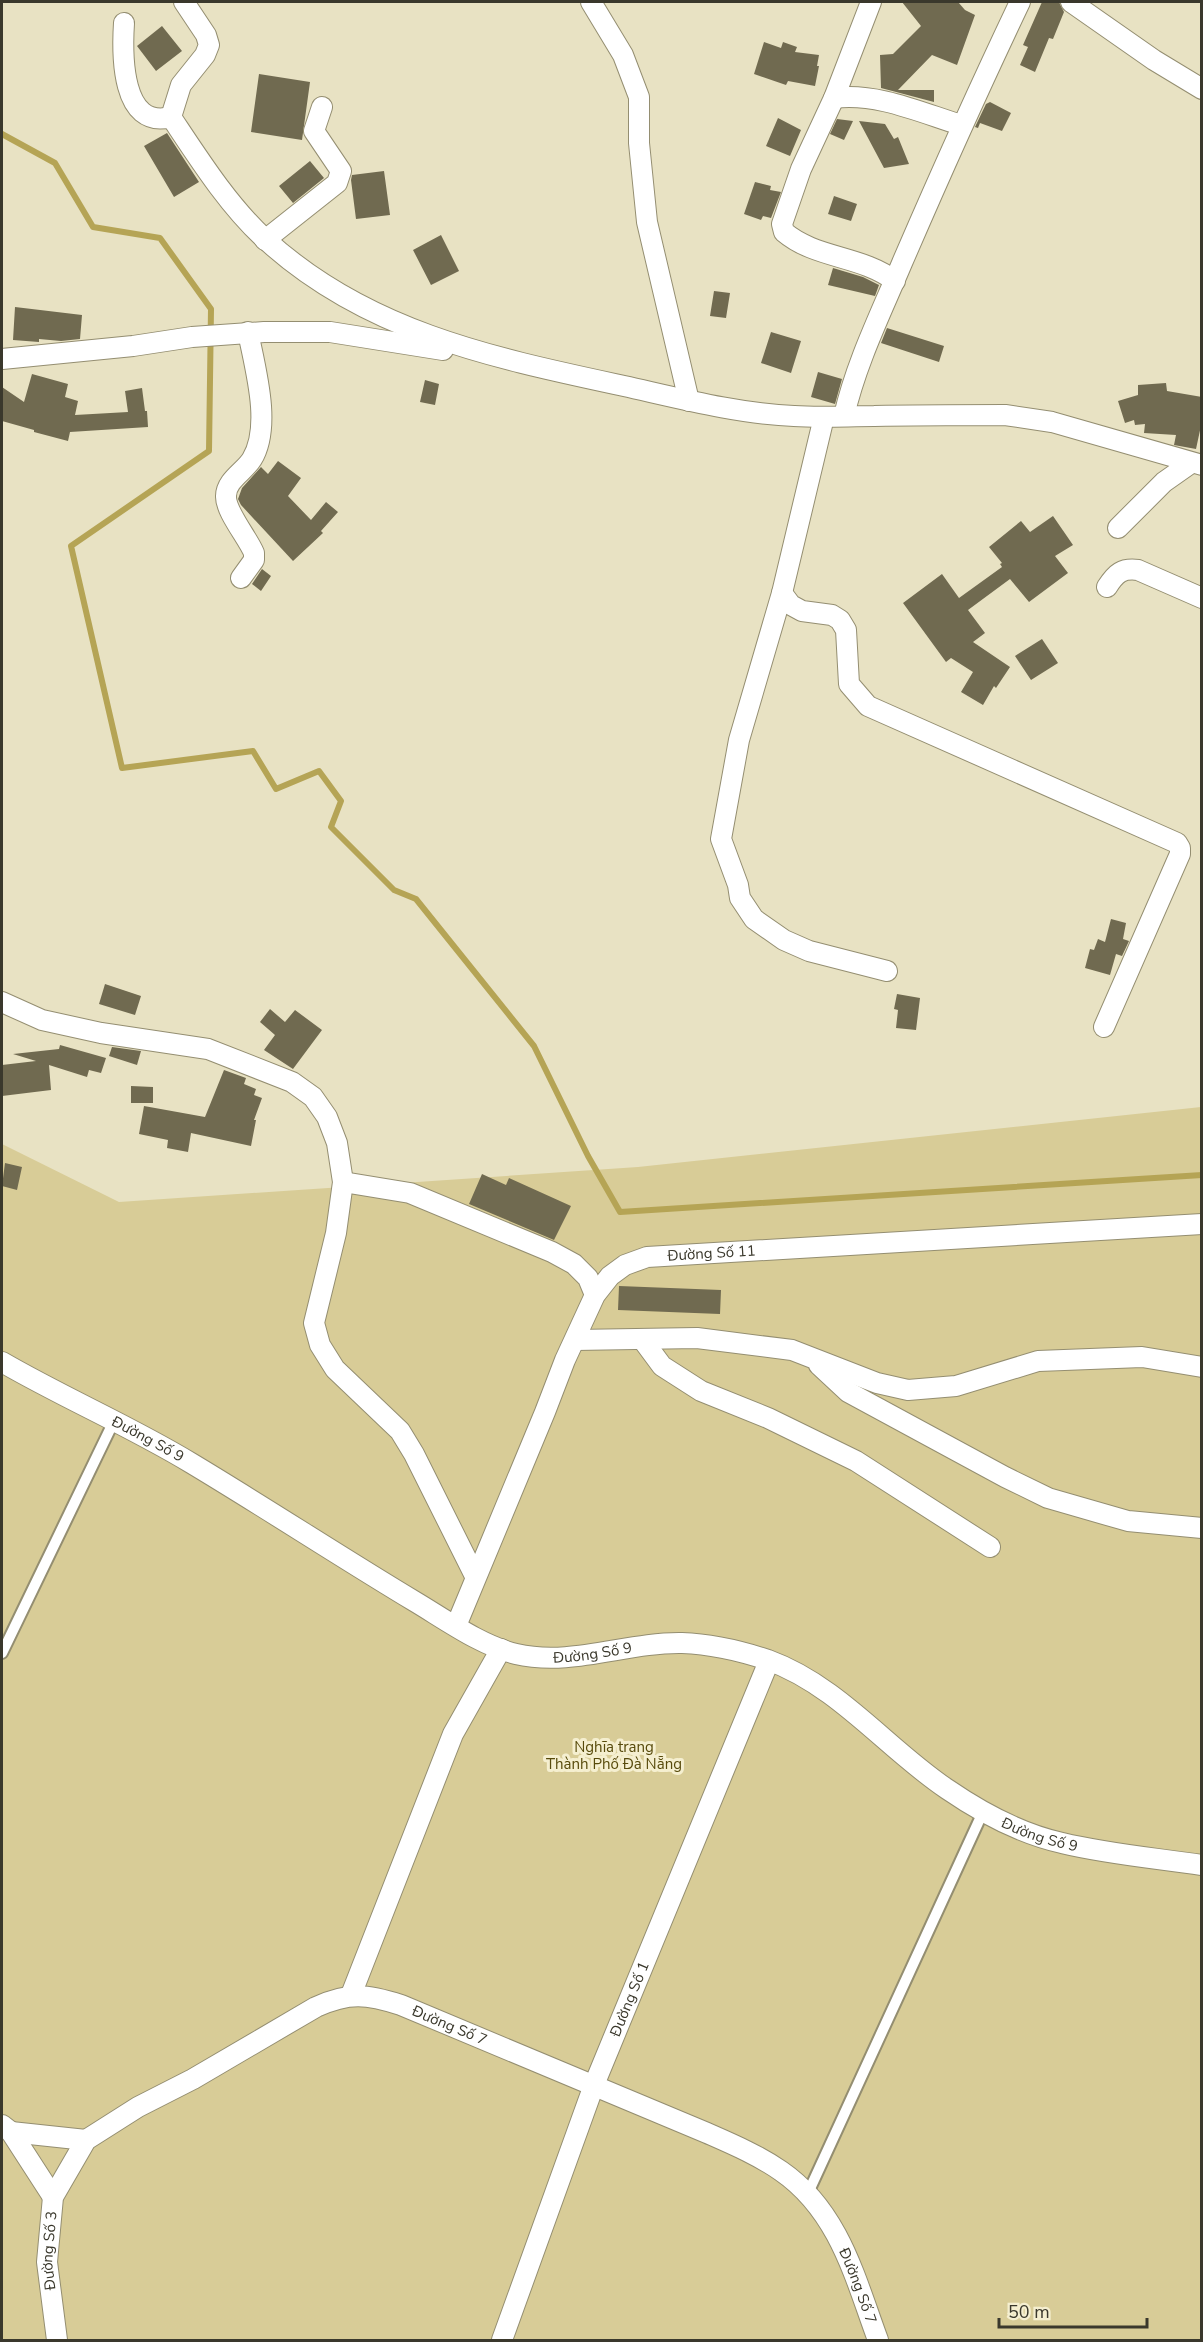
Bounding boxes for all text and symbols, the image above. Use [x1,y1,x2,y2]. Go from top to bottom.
street label: Đường Số 11 [666,1241,756,1266]
street label: Đường Số 9 [107,1411,188,1467]
street label: Đường Số 9 [552,1638,633,1668]
park label: Nghĩa trang Thành Phố Đà Nẵng [546,1737,682,1774]
street label: Đường Số 9 [997,1812,1080,1856]
street label: Đường Số 1 [605,1959,654,2041]
street label: Đường Số 7 [408,2000,490,2050]
street label: Đường Số 3 [37,2210,62,2292]
street label: Đường Số 7 [834,2244,881,2326]
scale bar [999,2291,1148,2329]
text: 50 m [1008,2300,1050,2324]

